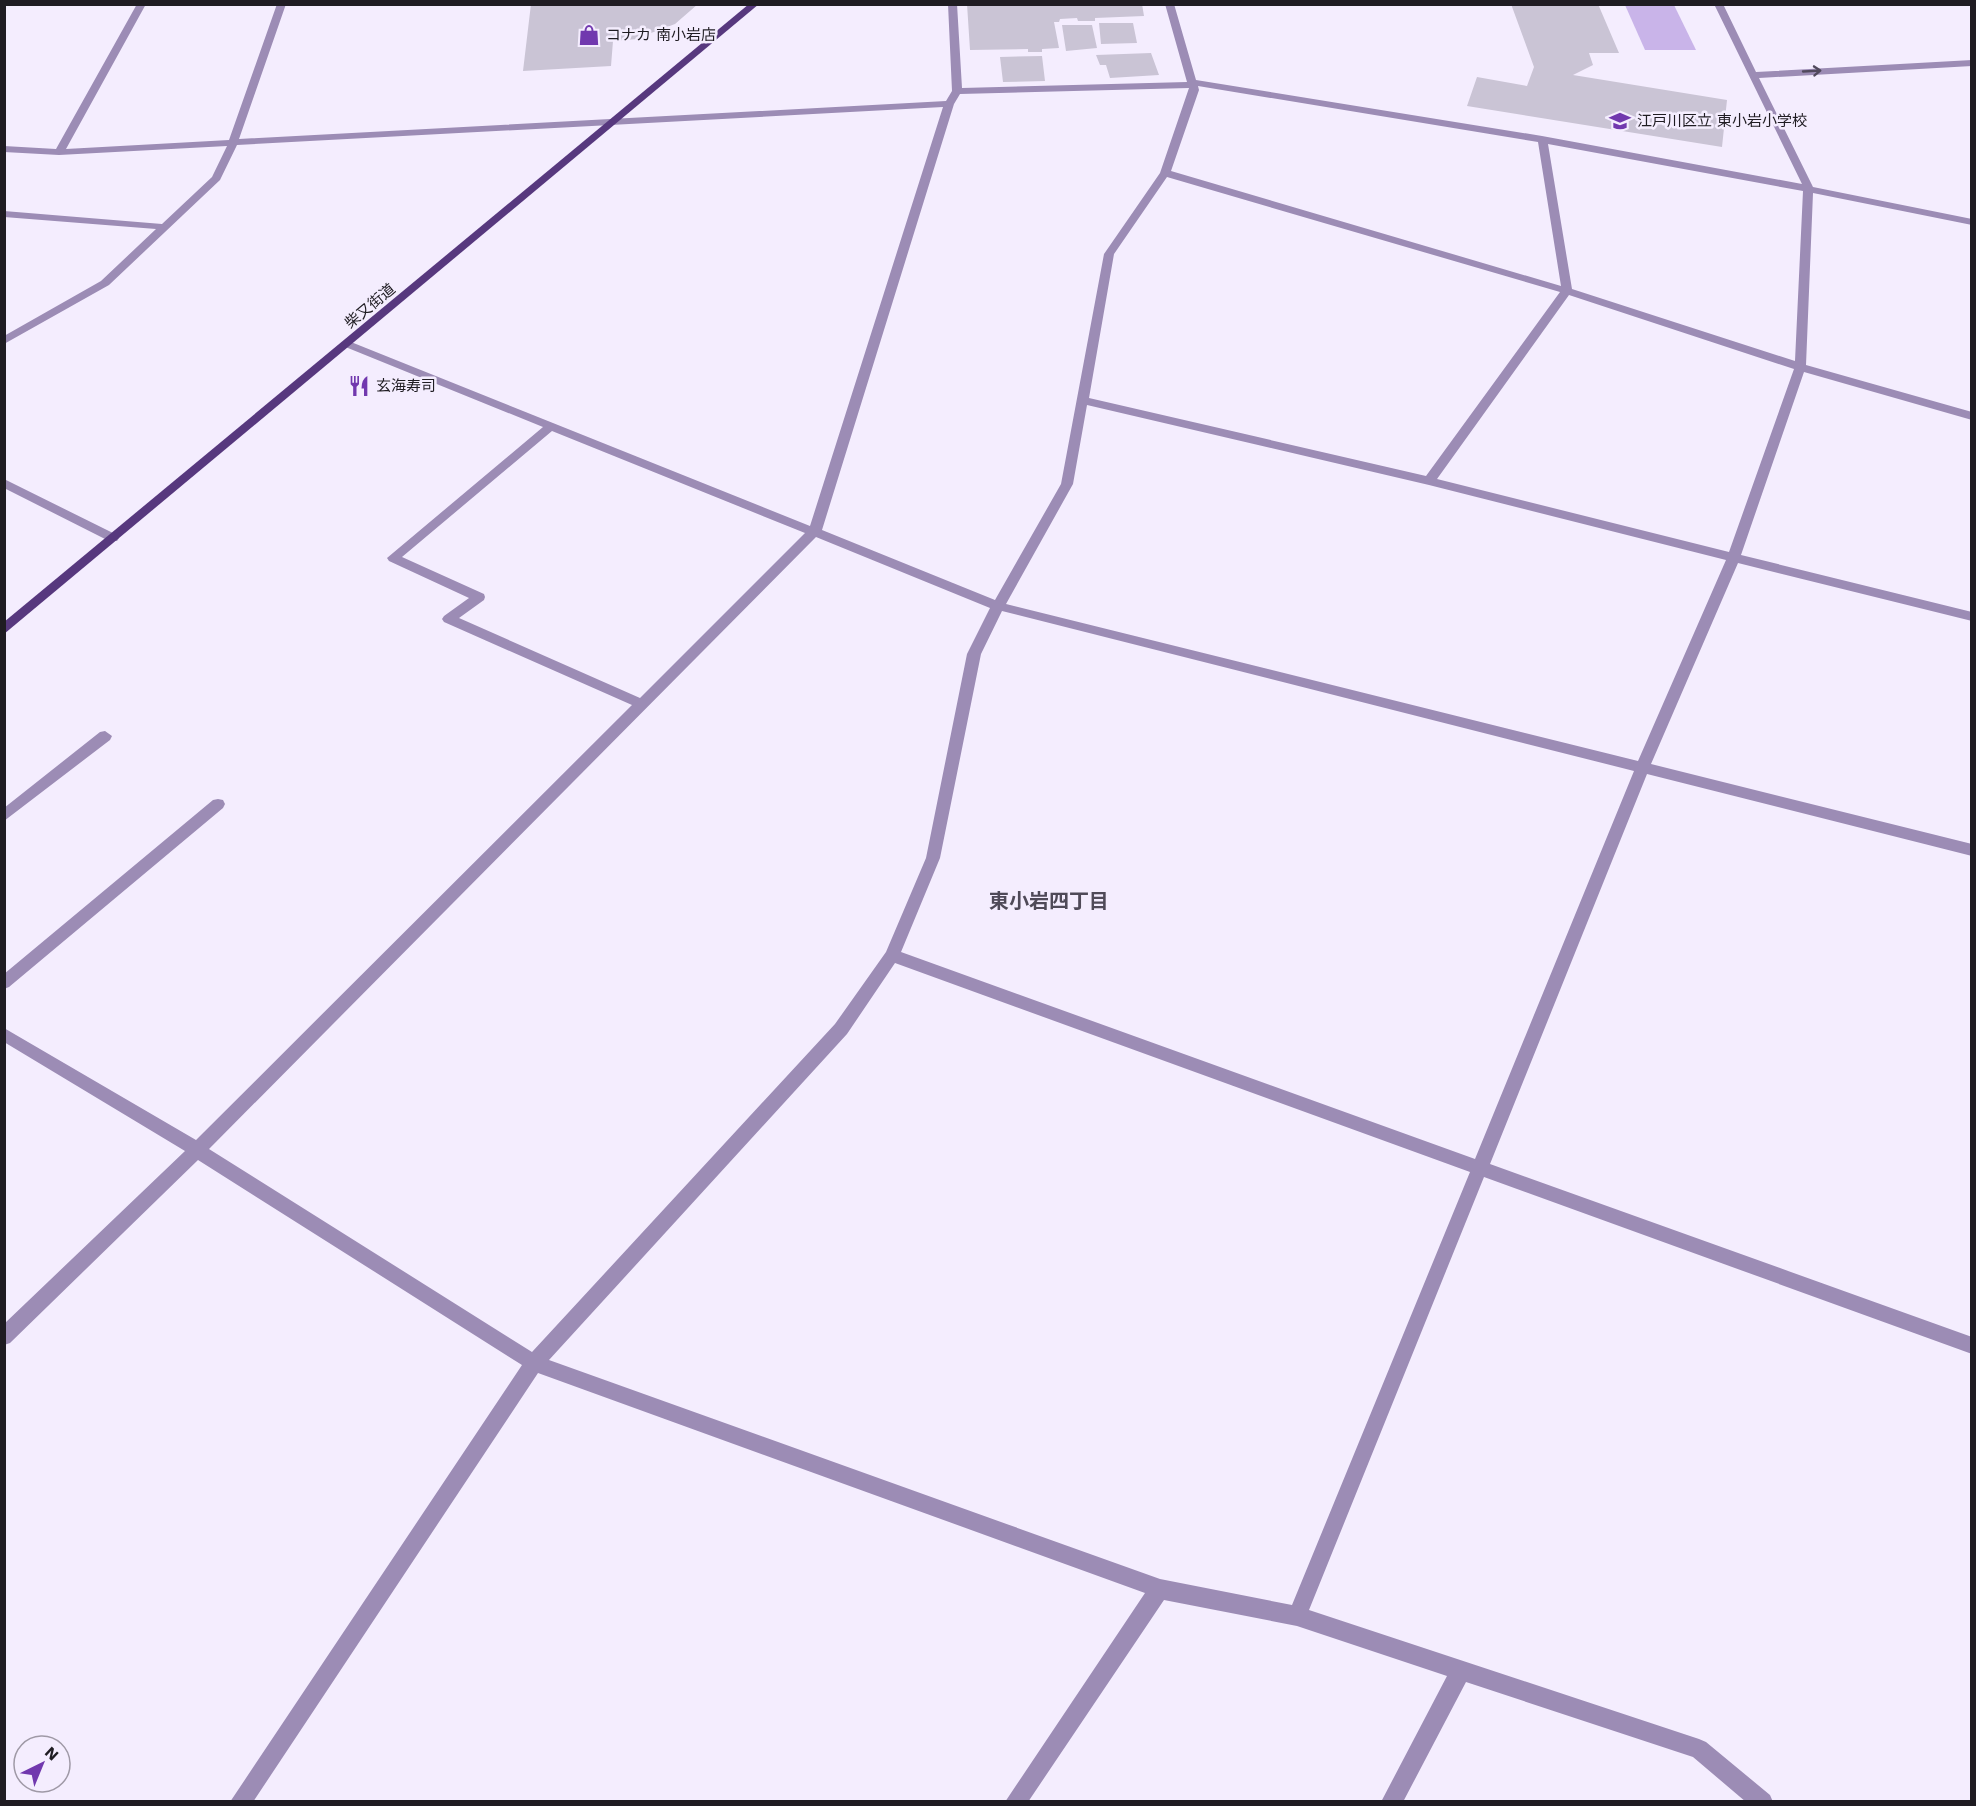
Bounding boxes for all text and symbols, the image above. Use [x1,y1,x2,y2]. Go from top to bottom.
shop icon: コナカ 南小岩店 [577,23,601,47]
place label: コナカ 南小岩店 [606,26,716,44]
one-way arrow [1802,66,1822,77]
school or university icon: 江戸川区立 東小岩小学校 [1608,109,1632,133]
place label: 江戸川区立 東小岩小学校 [1637,112,1807,130]
street label: 柴又街道 [341,280,399,332]
restaurant icon: 玄海寿司 [347,374,371,398]
place label: 玄海寿司 [376,377,436,395]
district label: 東小岩四丁目 [989,889,1109,913]
north arrow [12,1734,72,1794]
text: N [41,1742,63,1764]

